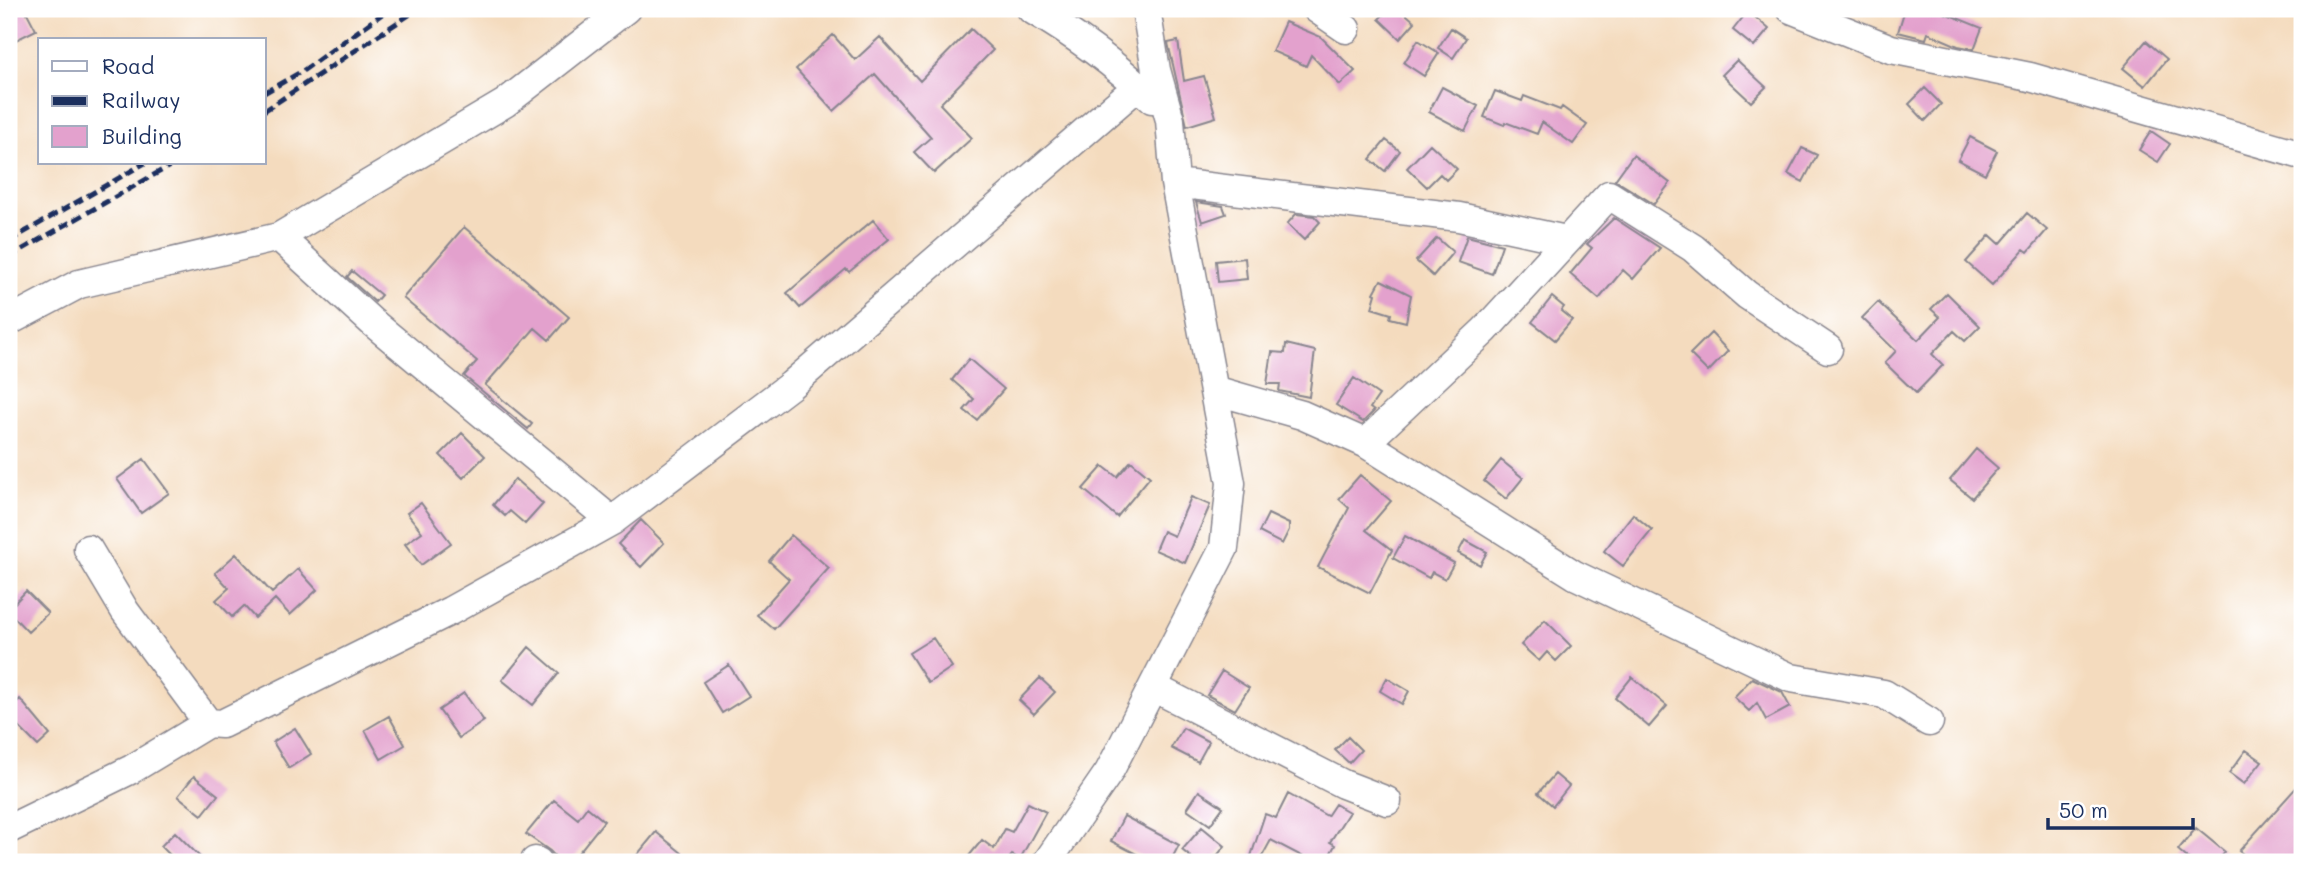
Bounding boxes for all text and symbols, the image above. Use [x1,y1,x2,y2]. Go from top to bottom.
legend [38,38,266,164]
text: Road [102,52,154,79]
text: Railway [102,86,181,113]
text: Building [102,122,182,149]
scale bar [2048,787,2194,831]
text: 50 m [2059,796,2108,823]

